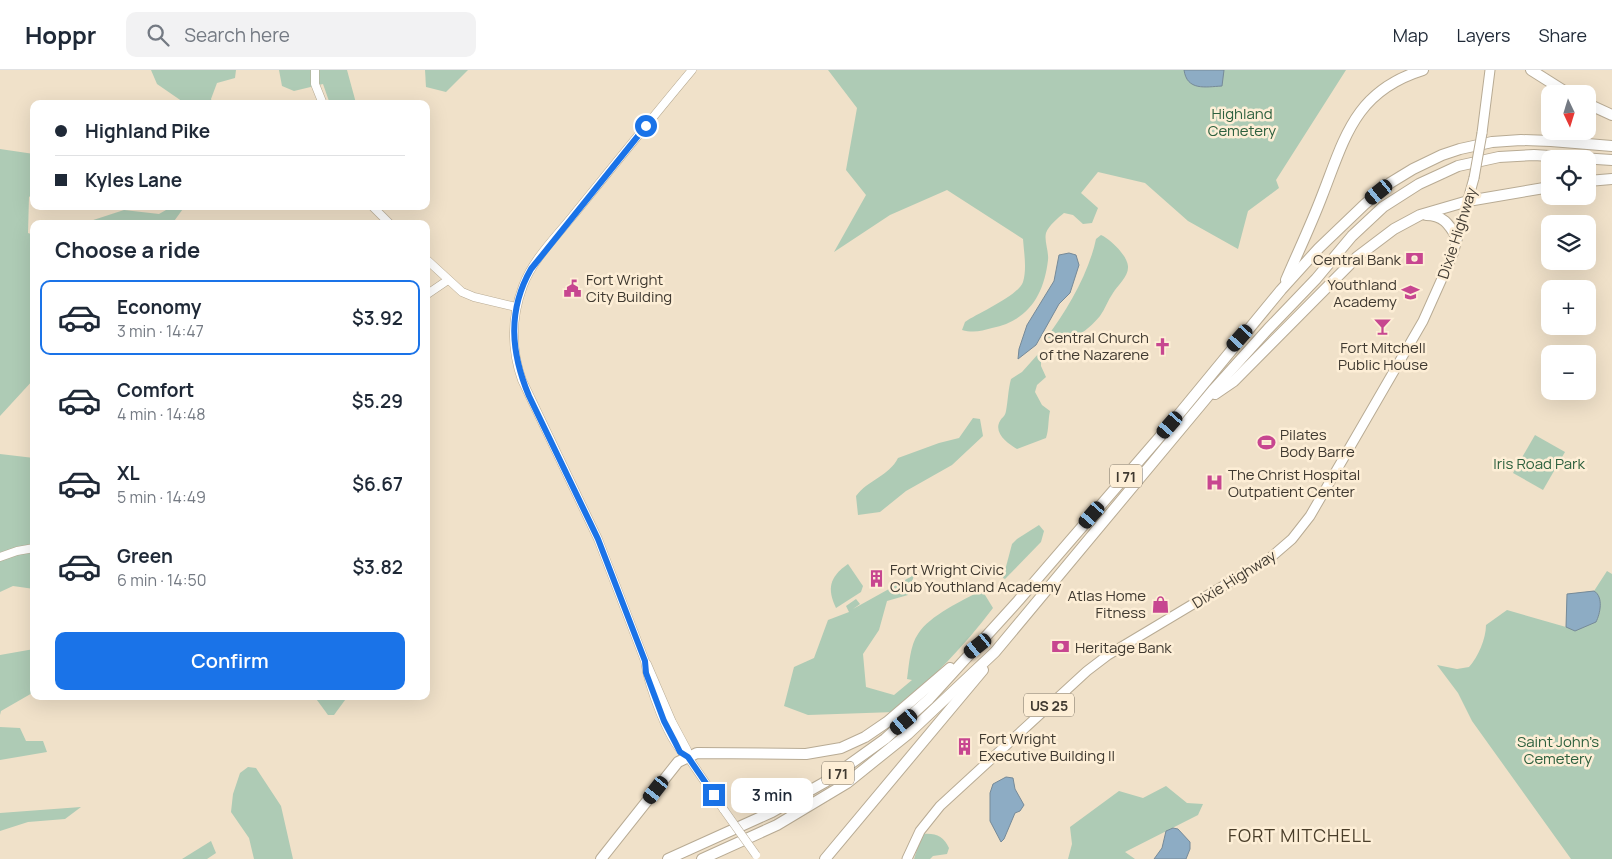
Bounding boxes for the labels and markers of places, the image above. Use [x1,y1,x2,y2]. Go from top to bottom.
place label: Central Bank [1313,249,1402,270]
bank icon: Central Bank [1405,249,1425,269]
place label: Fort Wright City Building [586,269,672,307]
place label: Youthland Academy [1328,274,1397,312]
public building icon: Fort Wright City Building [562,278,582,298]
school or university icon: Youthland Academy [1401,283,1421,303]
bar icon: Fort Mitchell Public House [1373,316,1393,336]
place label: Central Church of the Nazarene [1039,327,1149,365]
church icon: Central Church of the Nazarene [1153,336,1173,356]
place label: Fort Mitchell Public House [1338,337,1428,375]
place label: Pilates Body Barre [1280,424,1355,462]
sports icon: Pilates Body Barre [1256,433,1276,453]
place label: The Christ Hospital Outpatient Center [1228,464,1360,502]
hospital icon: The Christ Hospital Outpatient Center [1204,473,1224,493]
place label: Fort Wright Civic Club Youthland Academy [890,559,1061,597]
building icon: Fort Wright Civic Club Youthland Academy [866,568,886,588]
place label: Atlas Home Fitness [1068,585,1146,623]
shop icon: Atlas Home Fitness [1150,594,1170,614]
bank icon: Heritage Bank [1051,637,1071,657]
place label: Heritage Bank [1075,637,1172,658]
place label: Fort Wright Executive Building II [979,728,1115,766]
building icon: Fort Wright Executive Building II [955,737,975,757]

